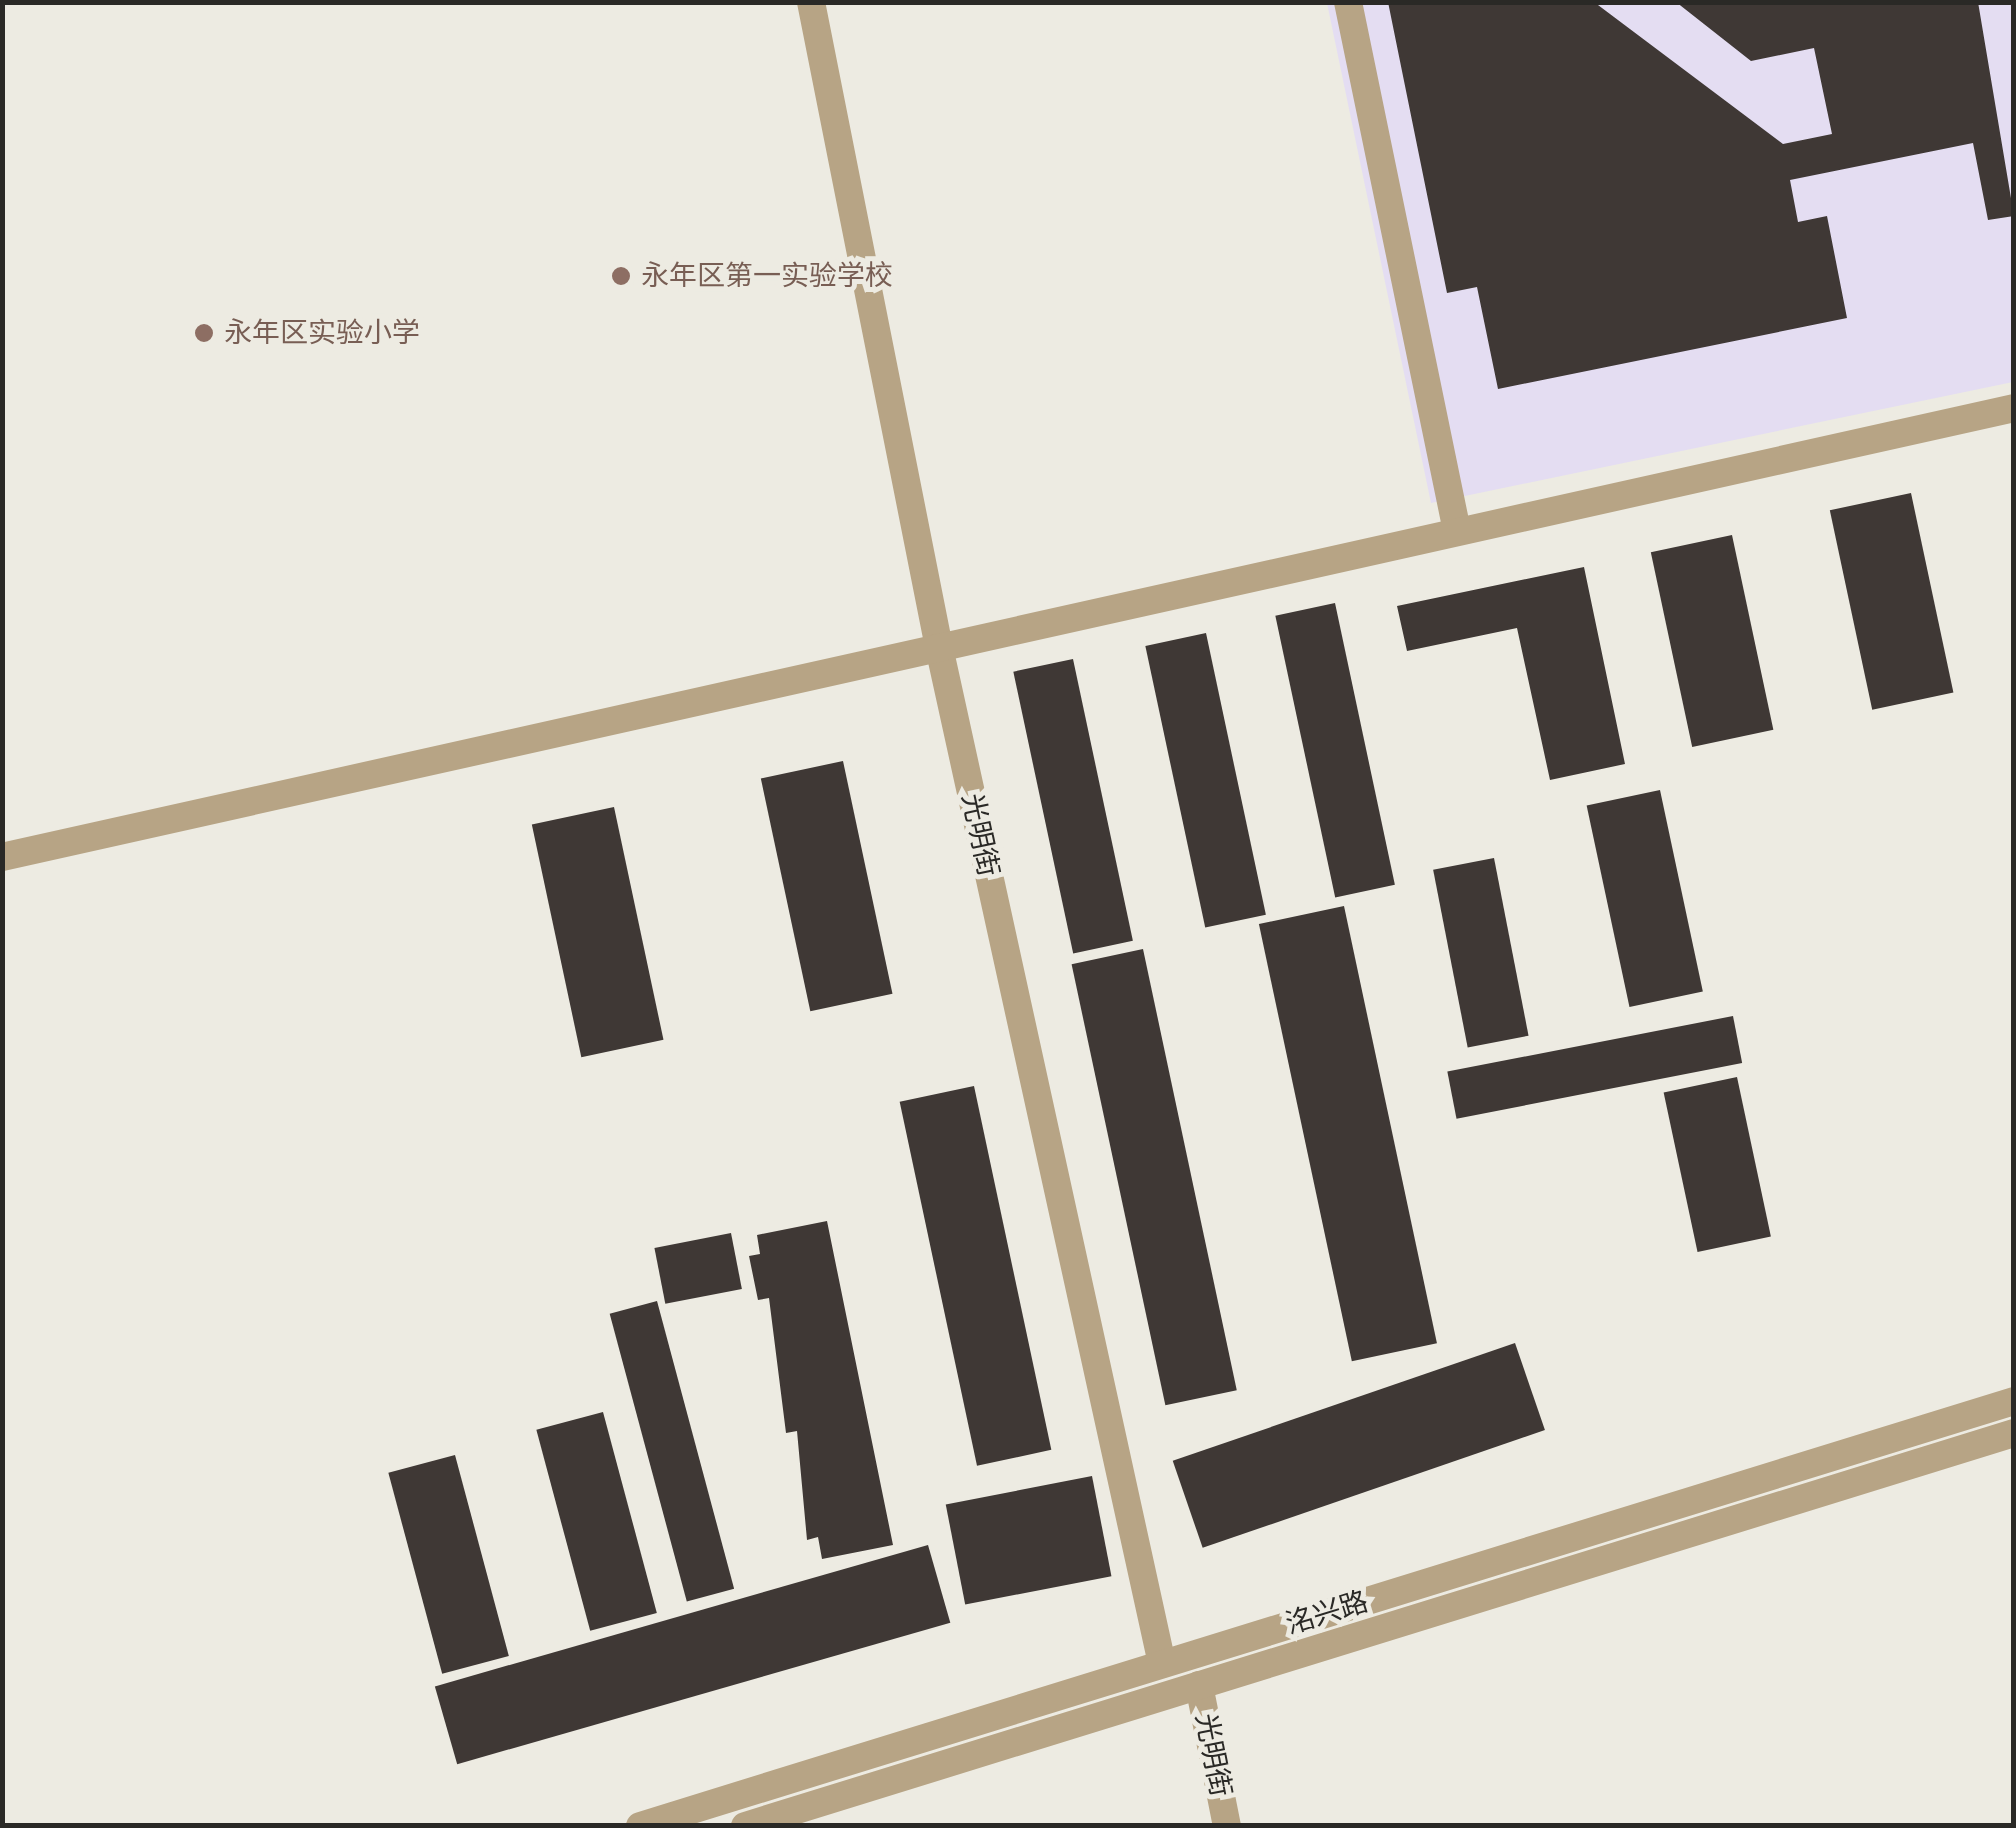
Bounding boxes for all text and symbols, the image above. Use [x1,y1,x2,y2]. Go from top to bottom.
place label: 永年区第一实验学校 [641,259,893,293]
marker: 永年区第一实验学校 [610,265,632,287]
place label: 永年区实验小学 [224,316,420,350]
marker: 永年区实验小学 [193,322,215,344]
street label: 光明街 [955,790,1005,880]
street label: 洺兴路 [1282,1585,1372,1641]
street label: 光明街 [1188,1711,1238,1799]

